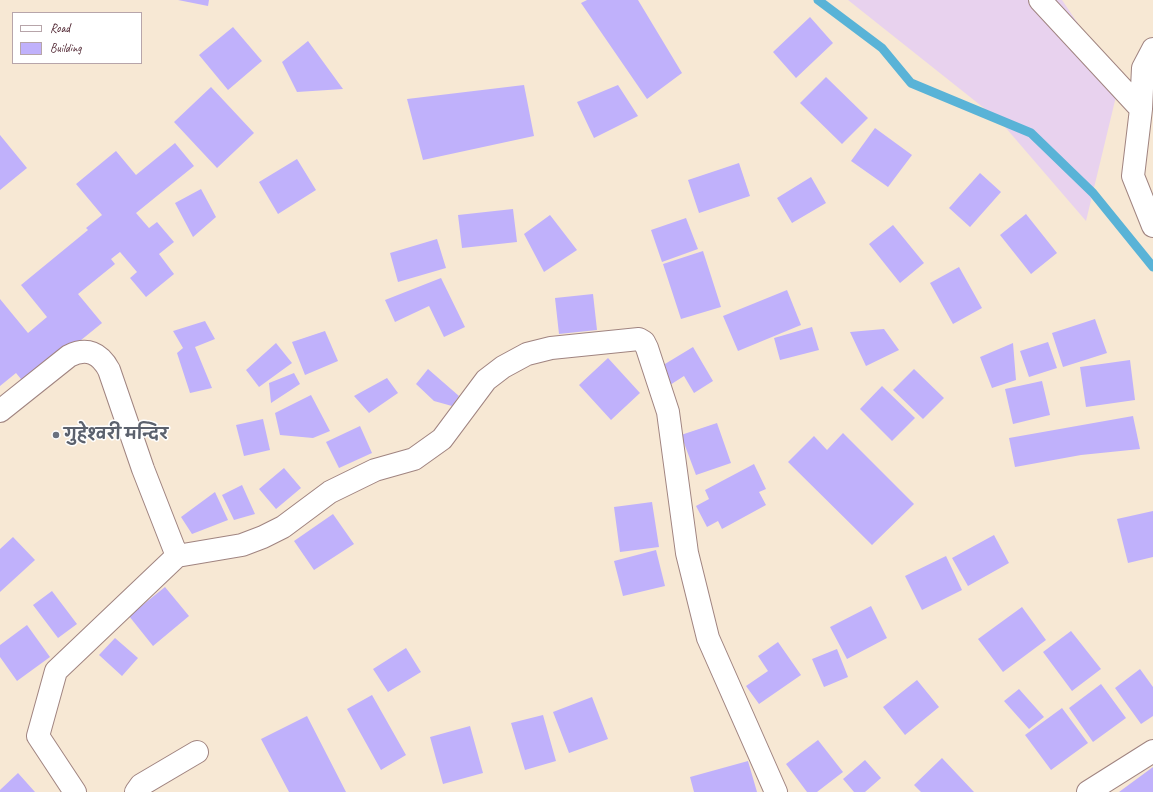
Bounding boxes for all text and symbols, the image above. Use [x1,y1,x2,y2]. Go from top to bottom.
legend [12,12,142,64]
text: Road [50,20,70,36]
text: Building [50,40,82,56]
place label: गुहेश्वरी मन्दिर [64,425,168,445]
marker: गुहेश्वरी मन्दिर [51,430,61,440]

